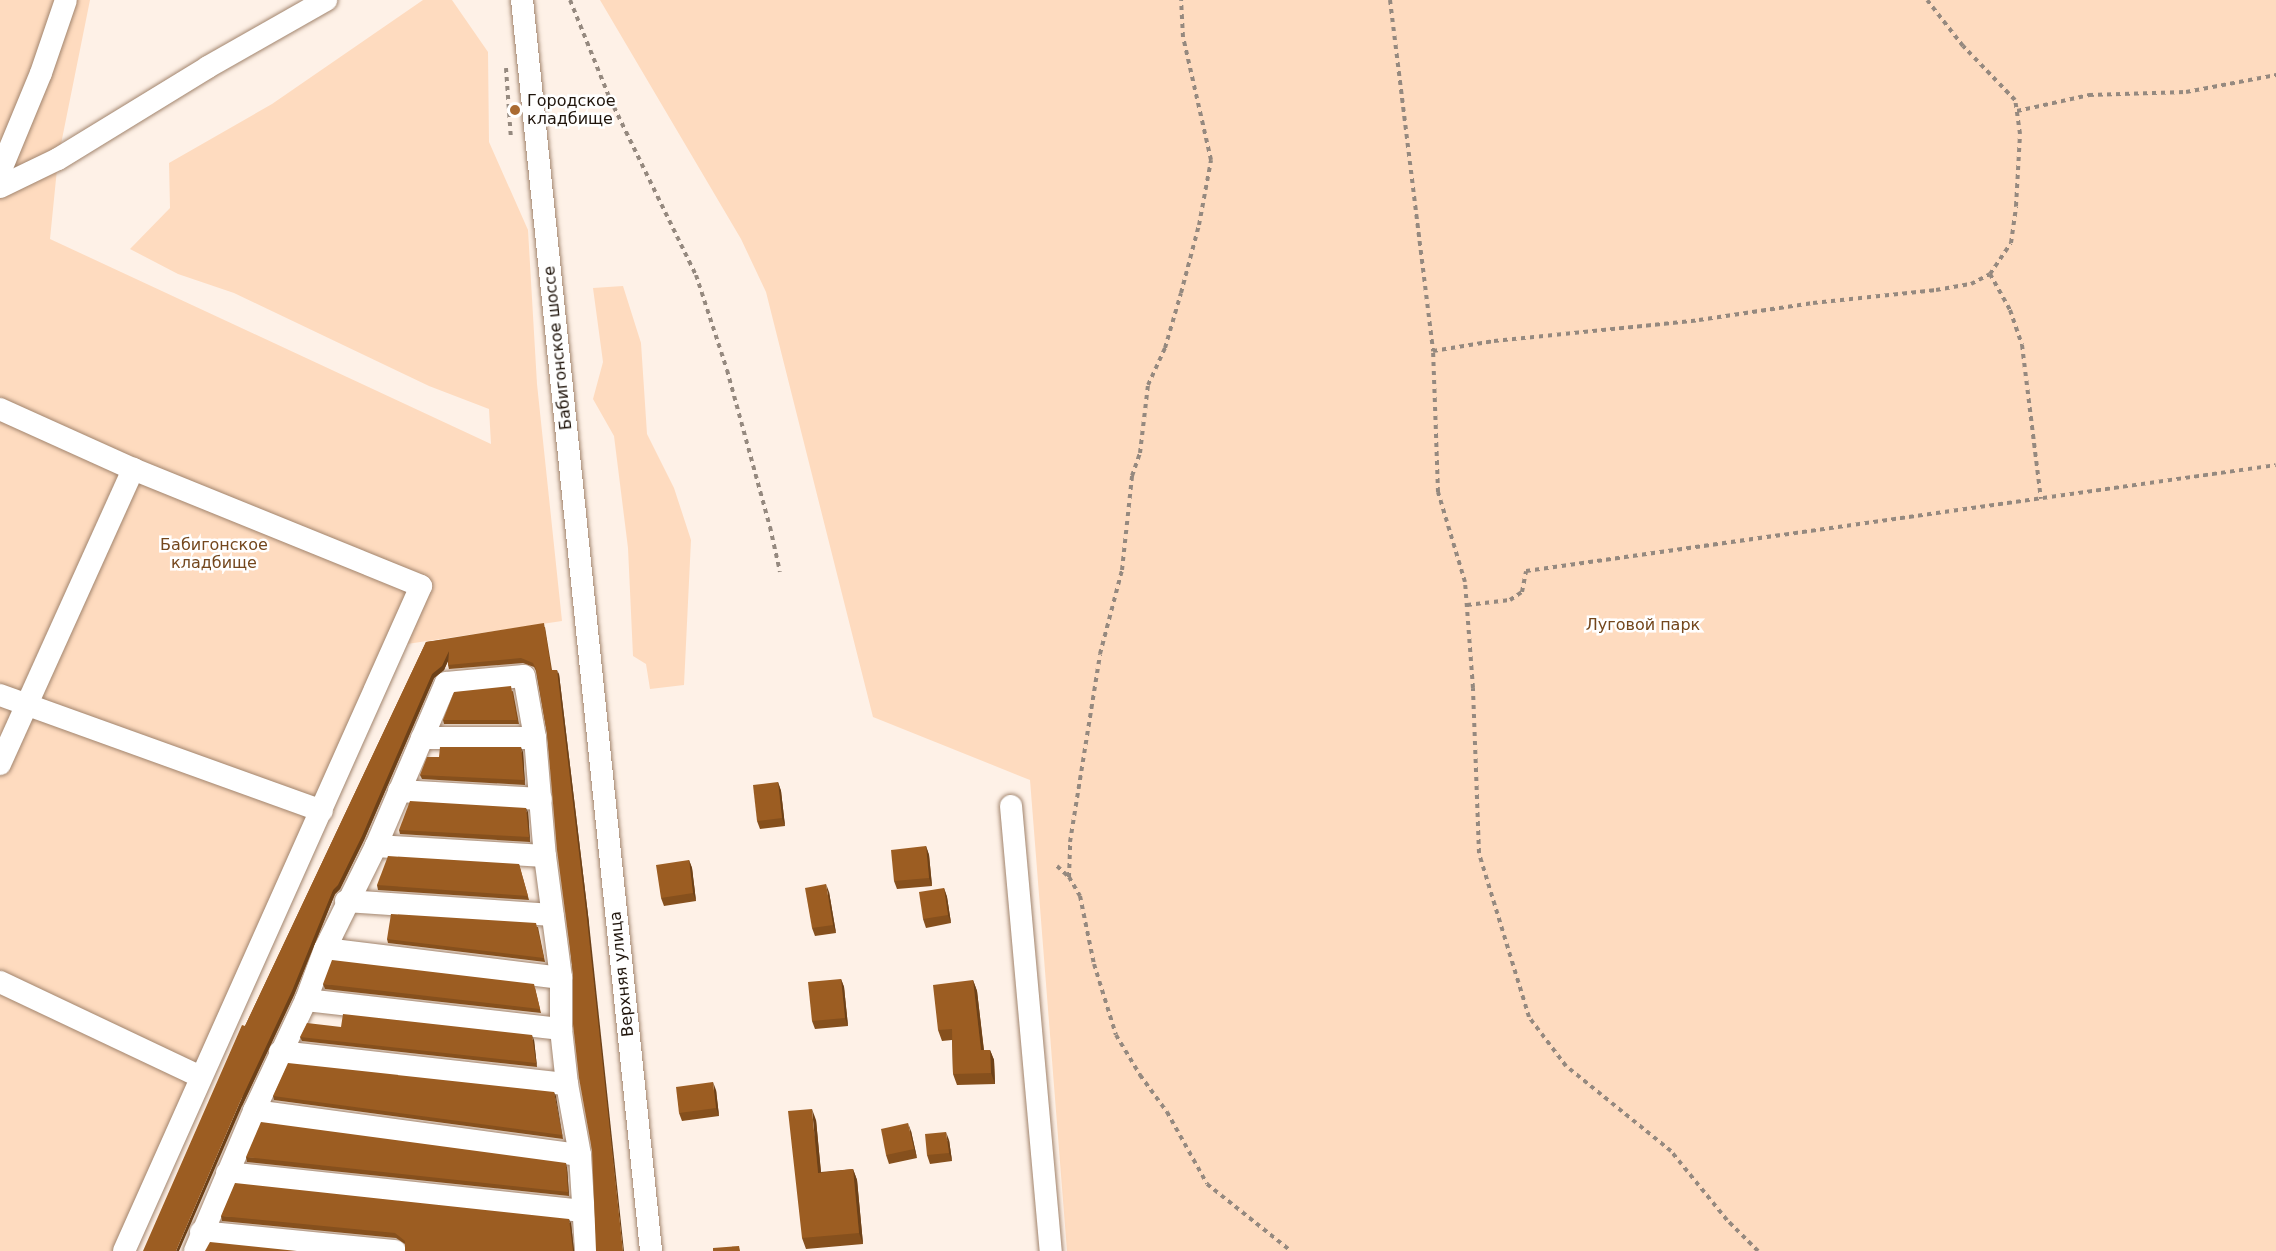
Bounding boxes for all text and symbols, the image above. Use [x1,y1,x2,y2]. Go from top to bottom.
place label: Городское кладбище [527,91,616,129]
marker: Городское кладбище [508,103,522,117]
street label: Бабигонское шоссе [540,265,576,431]
park label: Бабигонское кладбище [160,535,268,573]
park label: Луговой парк [1586,615,1700,635]
street label: Верхняя улица [606,910,638,1038]

